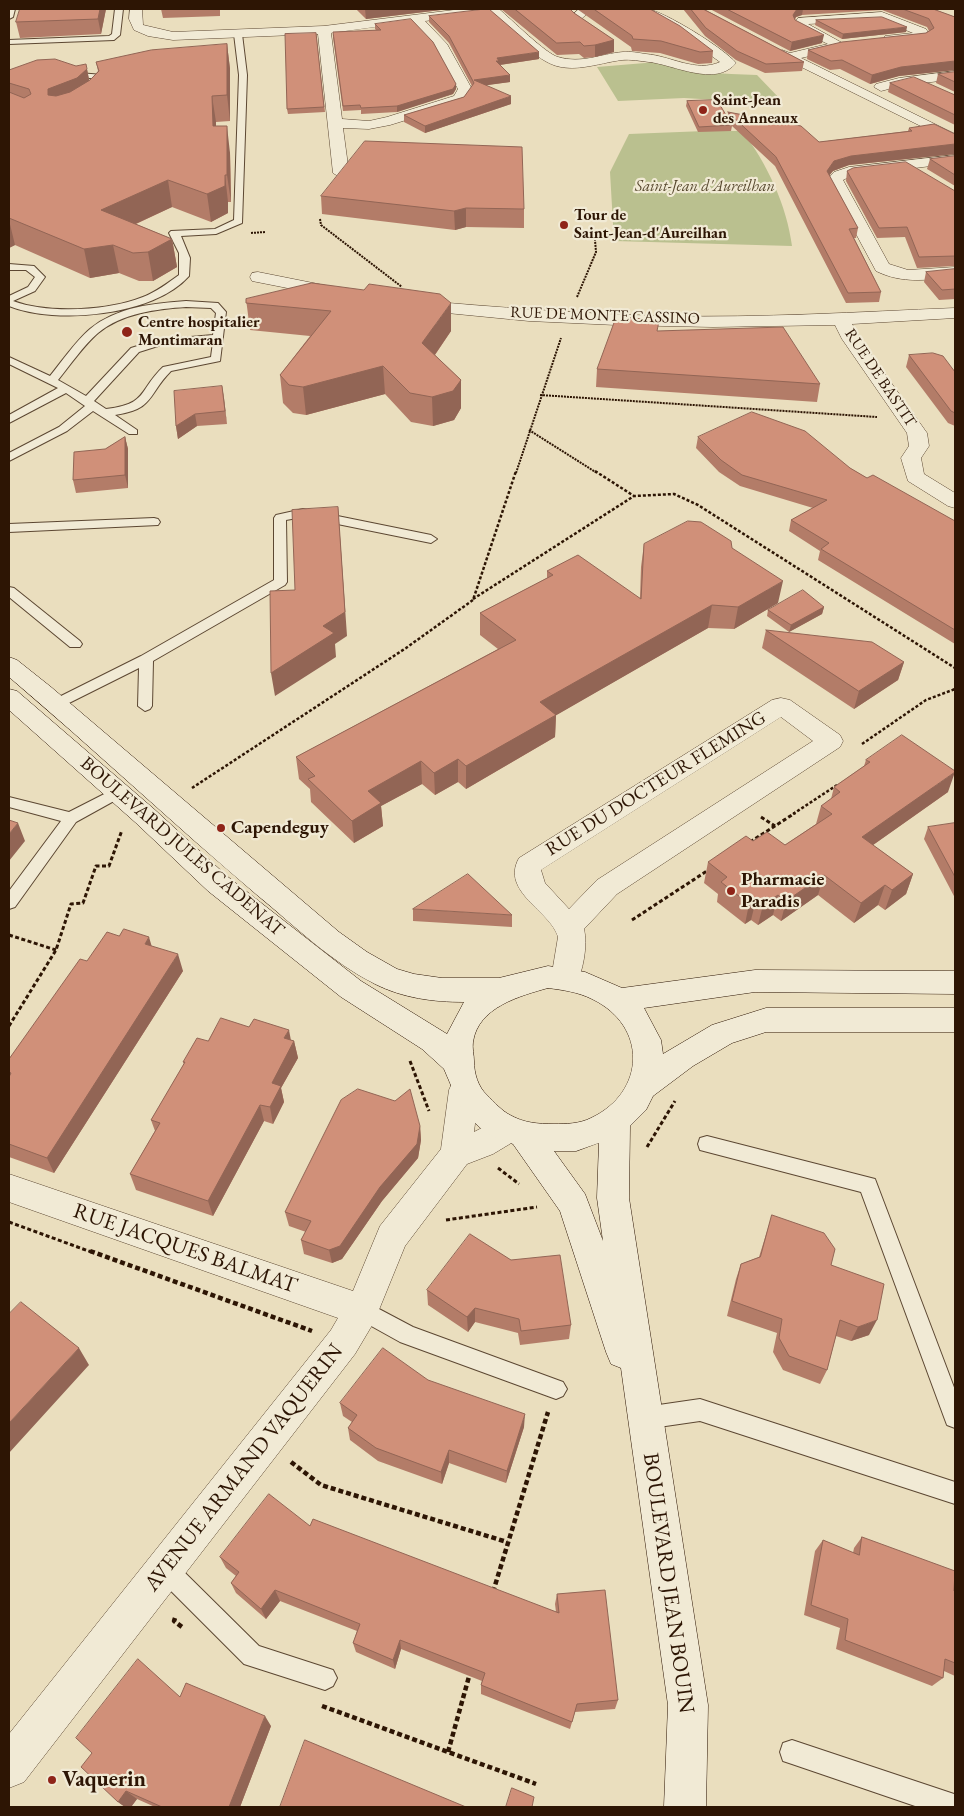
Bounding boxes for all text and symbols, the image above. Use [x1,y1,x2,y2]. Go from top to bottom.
place label: Saint-Jean des Anneaux [713,91,798,129]
marker: Saint-Jean des Anneaux [697,104,709,116]
park label: Saint-Jean d'Aureilhan [635,177,775,197]
place label: Tour de Saint-Jean-d'Aureilhan [574,206,727,244]
marker: Tour de Saint-Jean-d'Aureilhan [558,219,570,231]
street label: RUE DE MONTE CASSINO [510,303,700,329]
place label: Centre hospitalier Montimaran [138,313,260,351]
marker: Centre hospitalier Montimaran [120,325,134,339]
street label: RUE DE BASTIT [840,325,920,431]
street label: RUE DU DOCTEUR FLEMING [542,707,770,861]
street label: BOULEVARD JULES CADENAT [76,752,288,942]
place label: Capendeguy [231,817,329,839]
marker: Capendeguy [215,822,227,834]
place label: Pharmacie Paradis [741,869,824,913]
marker: Pharmacie Paradis [725,885,737,897]
street label: RUE JACQUES BALMAT [70,1198,300,1300]
street label: AVENUE ARMAND VAQUERIN [139,1339,349,1597]
street label: BOULEVARD JEAN BOUIN [637,1451,699,1715]
place label: Vaquerin [62,1767,146,1793]
marker: Vaquerin [46,1774,58,1786]

